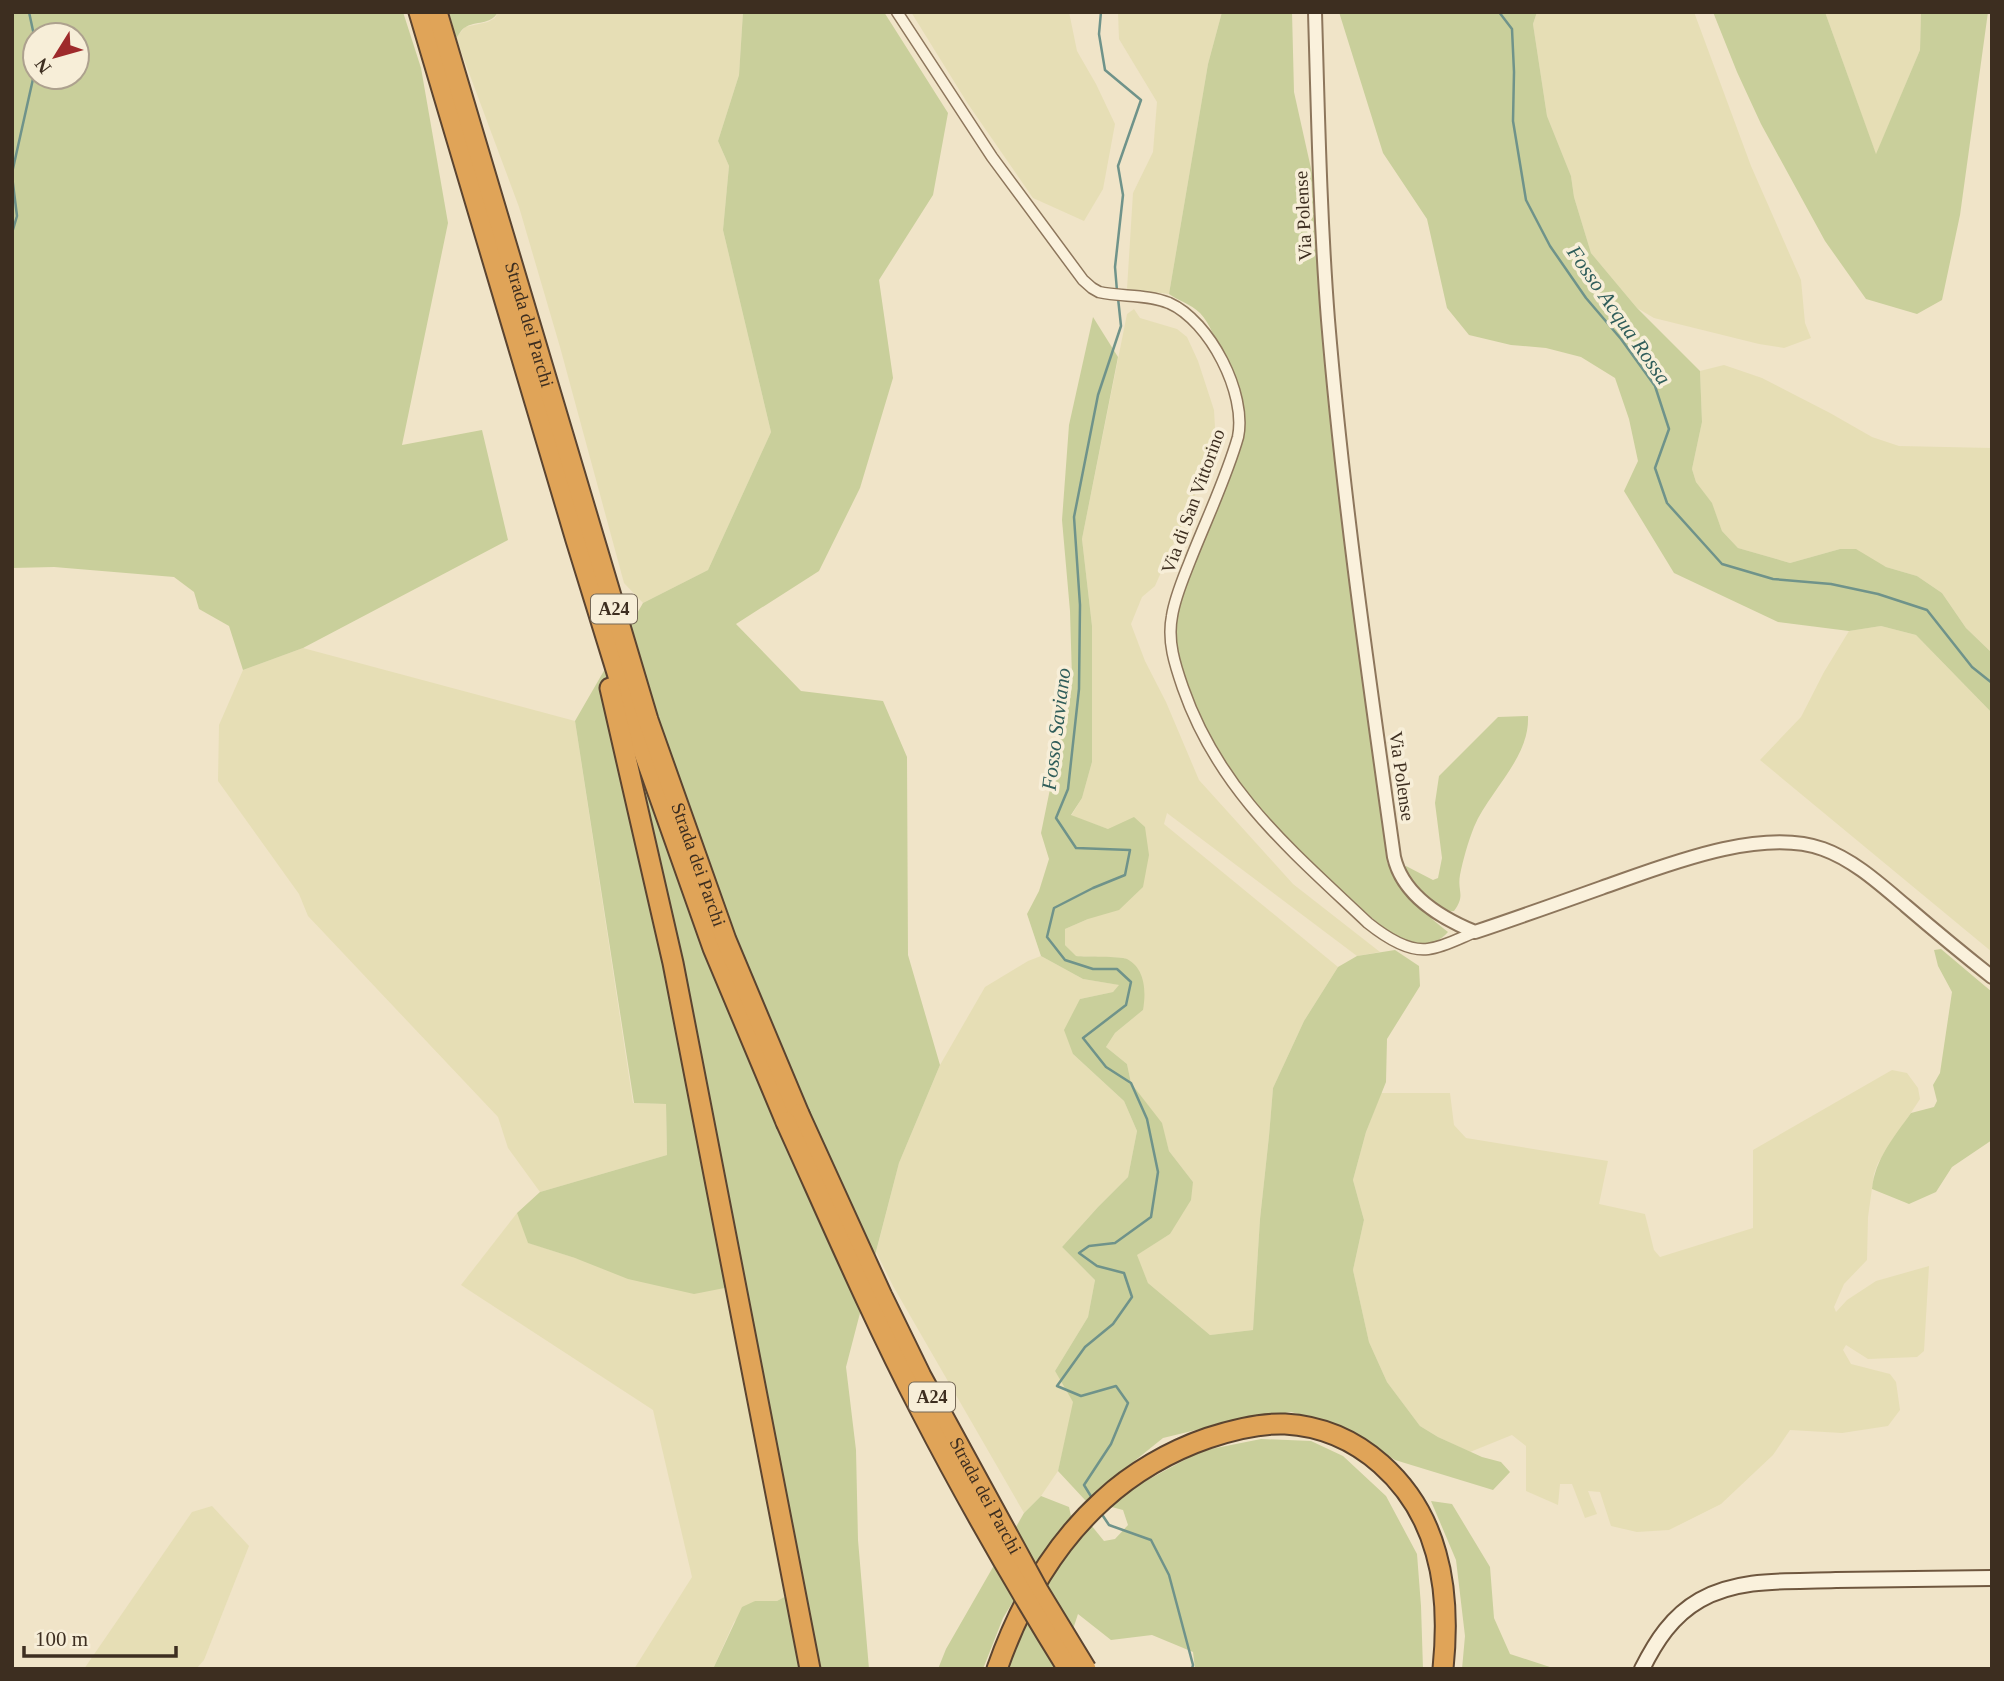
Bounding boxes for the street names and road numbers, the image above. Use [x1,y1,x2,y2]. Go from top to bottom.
street label: Via Polense [1290,170,1316,262]
street label: Strada dei Parchi [502,259,559,390]
street label: Via di San Vittorino [1157,426,1229,576]
road number: A24 [591,594,637,624]
street label: Via Polense [1385,730,1419,822]
street label: Strada dei Parchi [668,800,731,929]
road number: A24 [909,1382,955,1412]
street label: Strada dei Parchi [946,1433,1027,1557]

